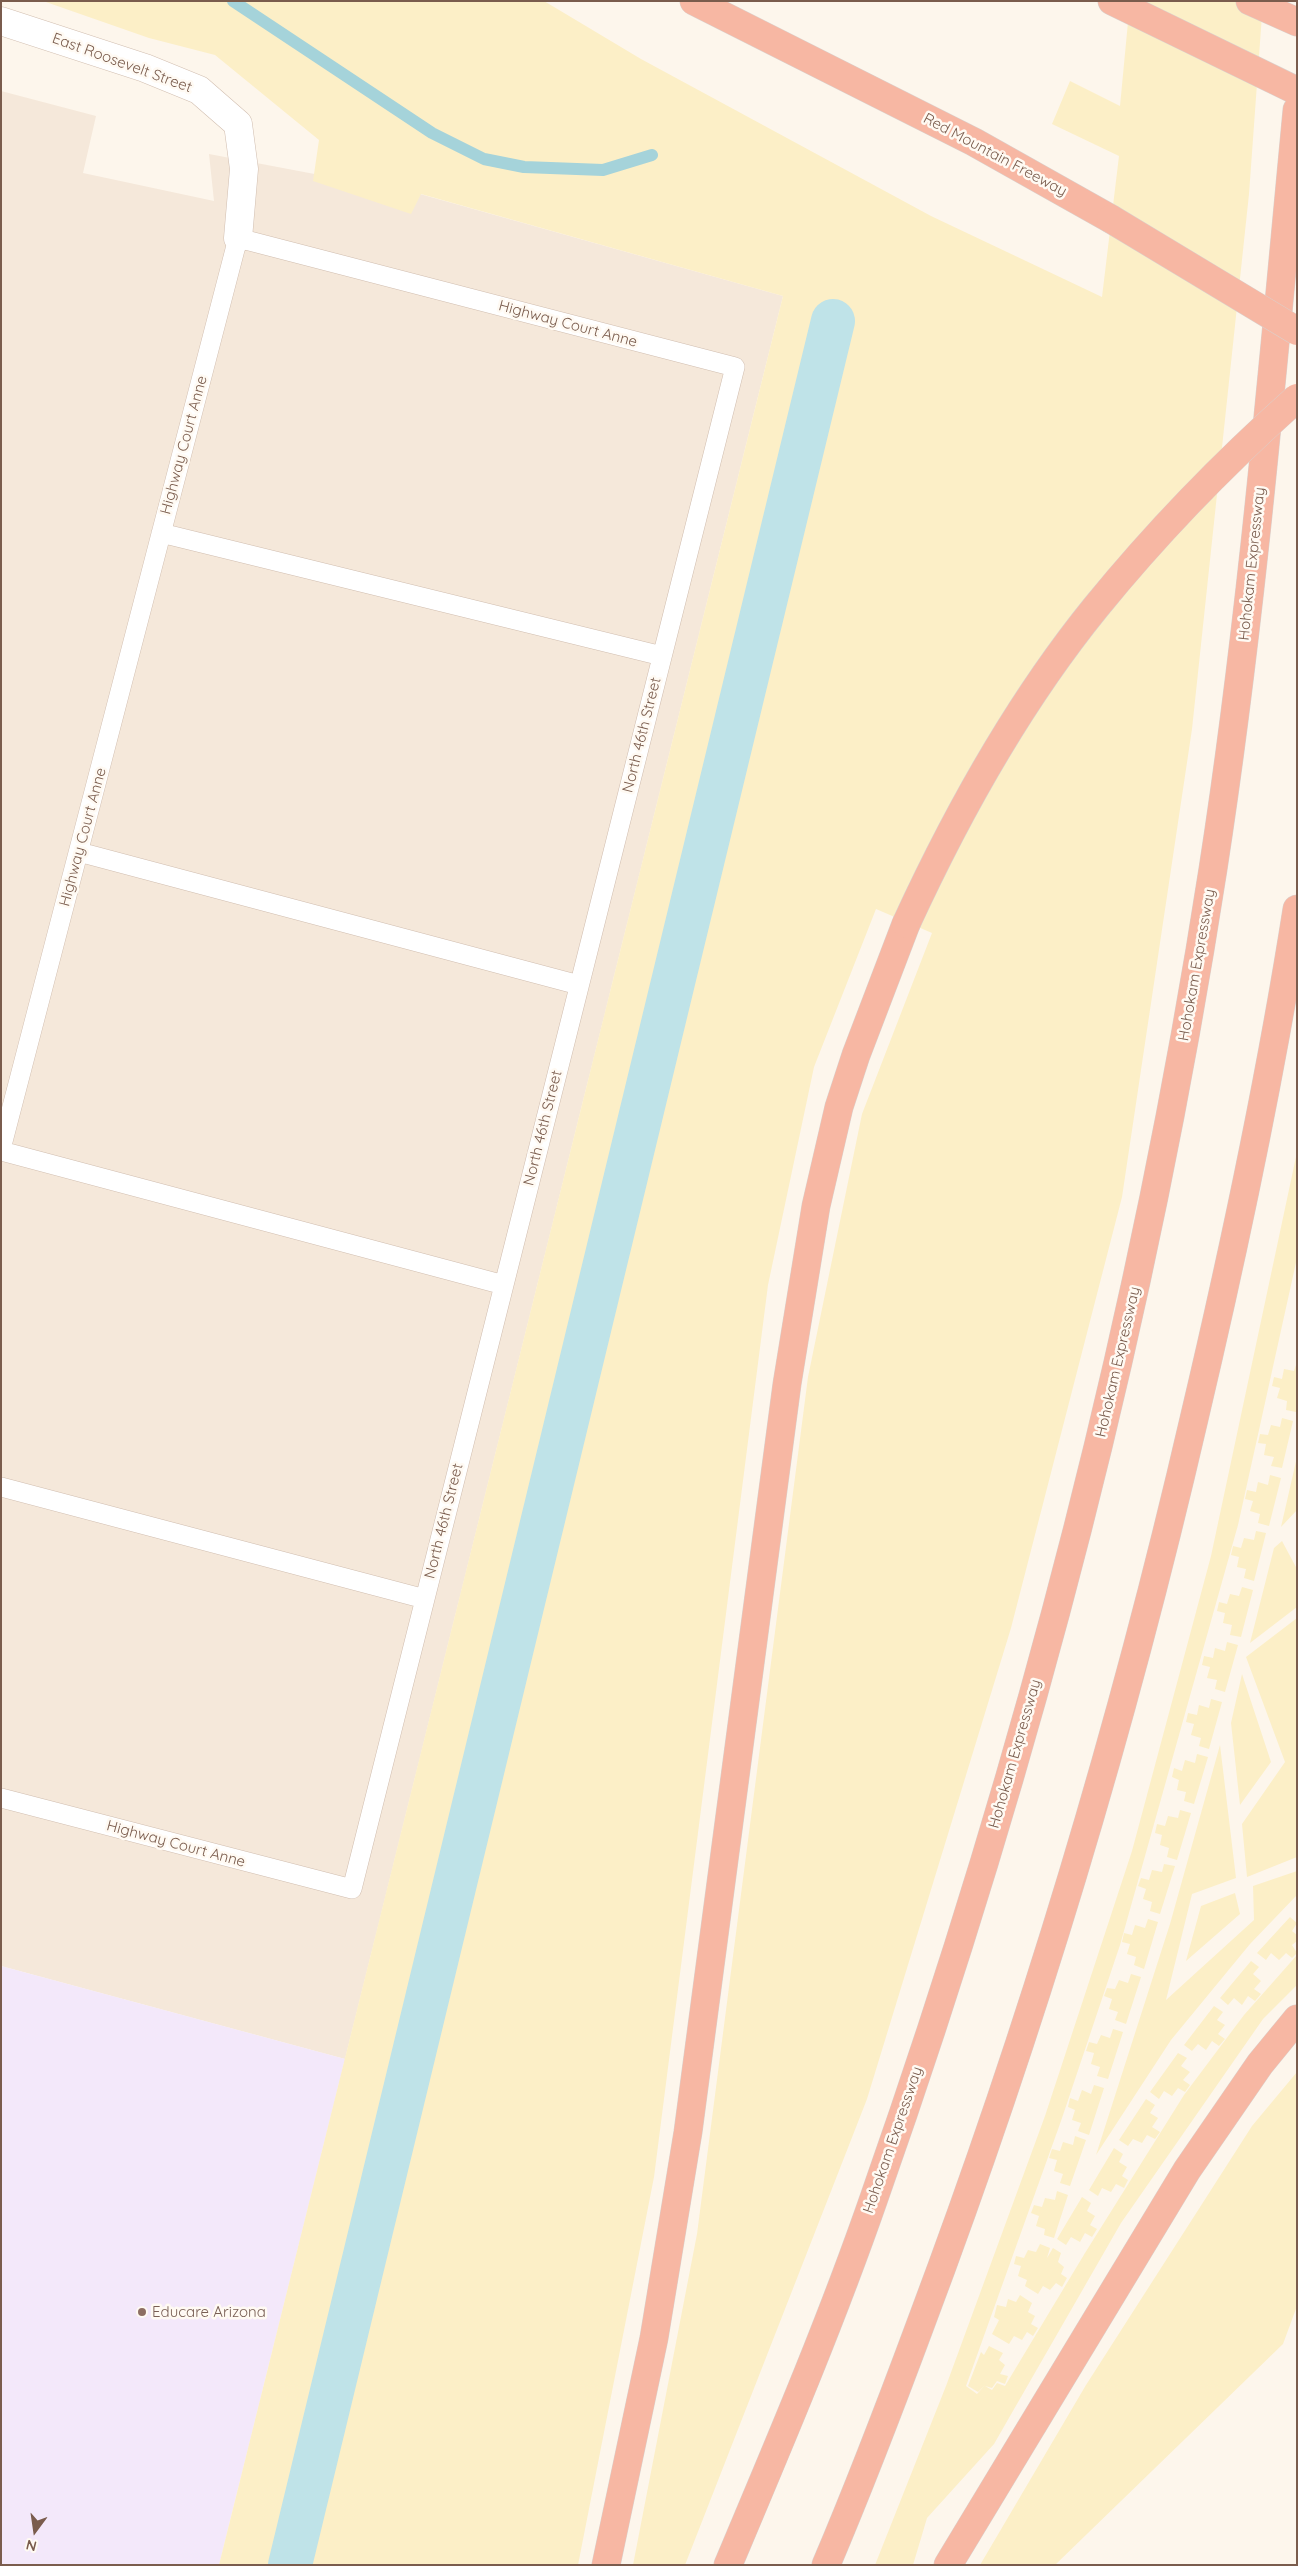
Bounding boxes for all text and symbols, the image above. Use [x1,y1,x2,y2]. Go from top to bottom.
street label: East Roosevelt Street [50,29,194,97]
street label: Red Mountain Freeway [920,109,1070,201]
street label: Highway Court Anne [497,297,639,351]
street label: Highway Court Anne [157,374,211,516]
street label: Hohokam Expressway [1235,486,1269,642]
street label: North 46th Street [619,676,665,794]
street label: Highway Court Anne [56,766,110,908]
street label: Hohokam Expressway [1175,888,1219,1042]
street label: North 46th Street [520,1069,566,1187]
street label: Hohokam Expressway [1092,1285,1144,1439]
street label: North 46th Street [421,1462,467,1580]
street label: Hohokam Expressway [985,1677,1045,1831]
street label: Highway Court Anne [105,1817,247,1871]
street label: Hohokam Expressway [859,2064,927,2216]
place label: Educare Arizona [152,2303,266,2321]
marker: Educare Arizona [136,2306,148,2318]
north arrow [10,2506,60,2556]
text: N [24,2536,39,2556]

